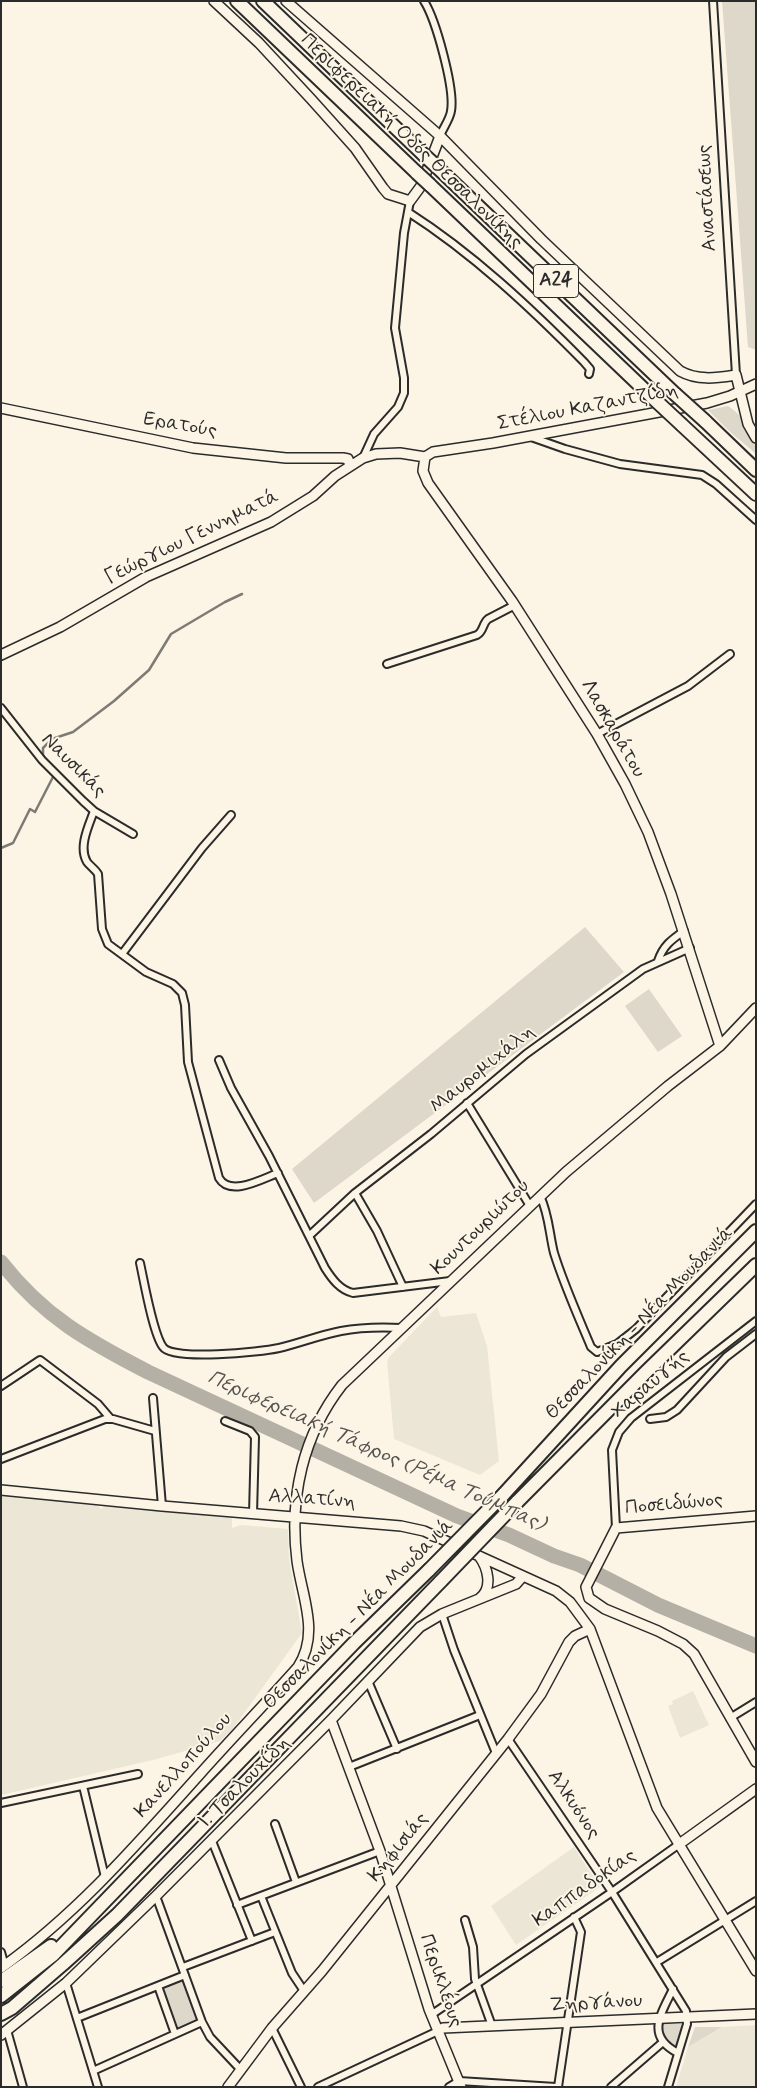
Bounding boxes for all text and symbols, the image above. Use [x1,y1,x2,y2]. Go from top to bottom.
street label: Περιφερειακή Οδός Θεσσαλονίκης [295,29,527,255]
street label: Αναστάσεως [693,144,723,252]
road number: Α24 [534,264,578,298]
street label: Στέλιου Καζαντζίδη [496,379,680,437]
street label: Ερατούς [141,408,219,444]
street label: Γεώργιου Γεννηματά [101,485,283,591]
street label: Λασκαράτου [574,676,650,782]
street label: Ναυσικάς [36,729,110,803]
street label: Μαυρομιχάλη [426,1020,540,1120]
street label: Κουντουριώτου [427,1175,535,1281]
street label: Θεσσαλονίκη - Νέα Μουδανιά [541,1222,739,1426]
street label: Χαραυγής [607,1346,695,1424]
water label: Περιφερειακή Τάφρος (Ρέμα Τούμπας) [203,1366,549,1538]
street label: Αλλατίνη [267,1485,357,1515]
street label: Ποσειδώνος [624,1489,724,1521]
street label: Θεσσαλονίκη - Νέα Μουδανιά [259,1515,459,1715]
street label: Κανελλοπούλου [130,1708,238,1824]
street label: Ι. Τσαλουχίδη [194,1732,296,1834]
street label: Αλκυόνος [541,1766,605,1844]
street label: Κηφισιάς [364,1808,434,1888]
street label: Καππαδοκίας [529,1845,641,1933]
street label: Περικλέους [413,1931,467,2031]
street label: Ζηργάνου [549,1990,643,2018]

